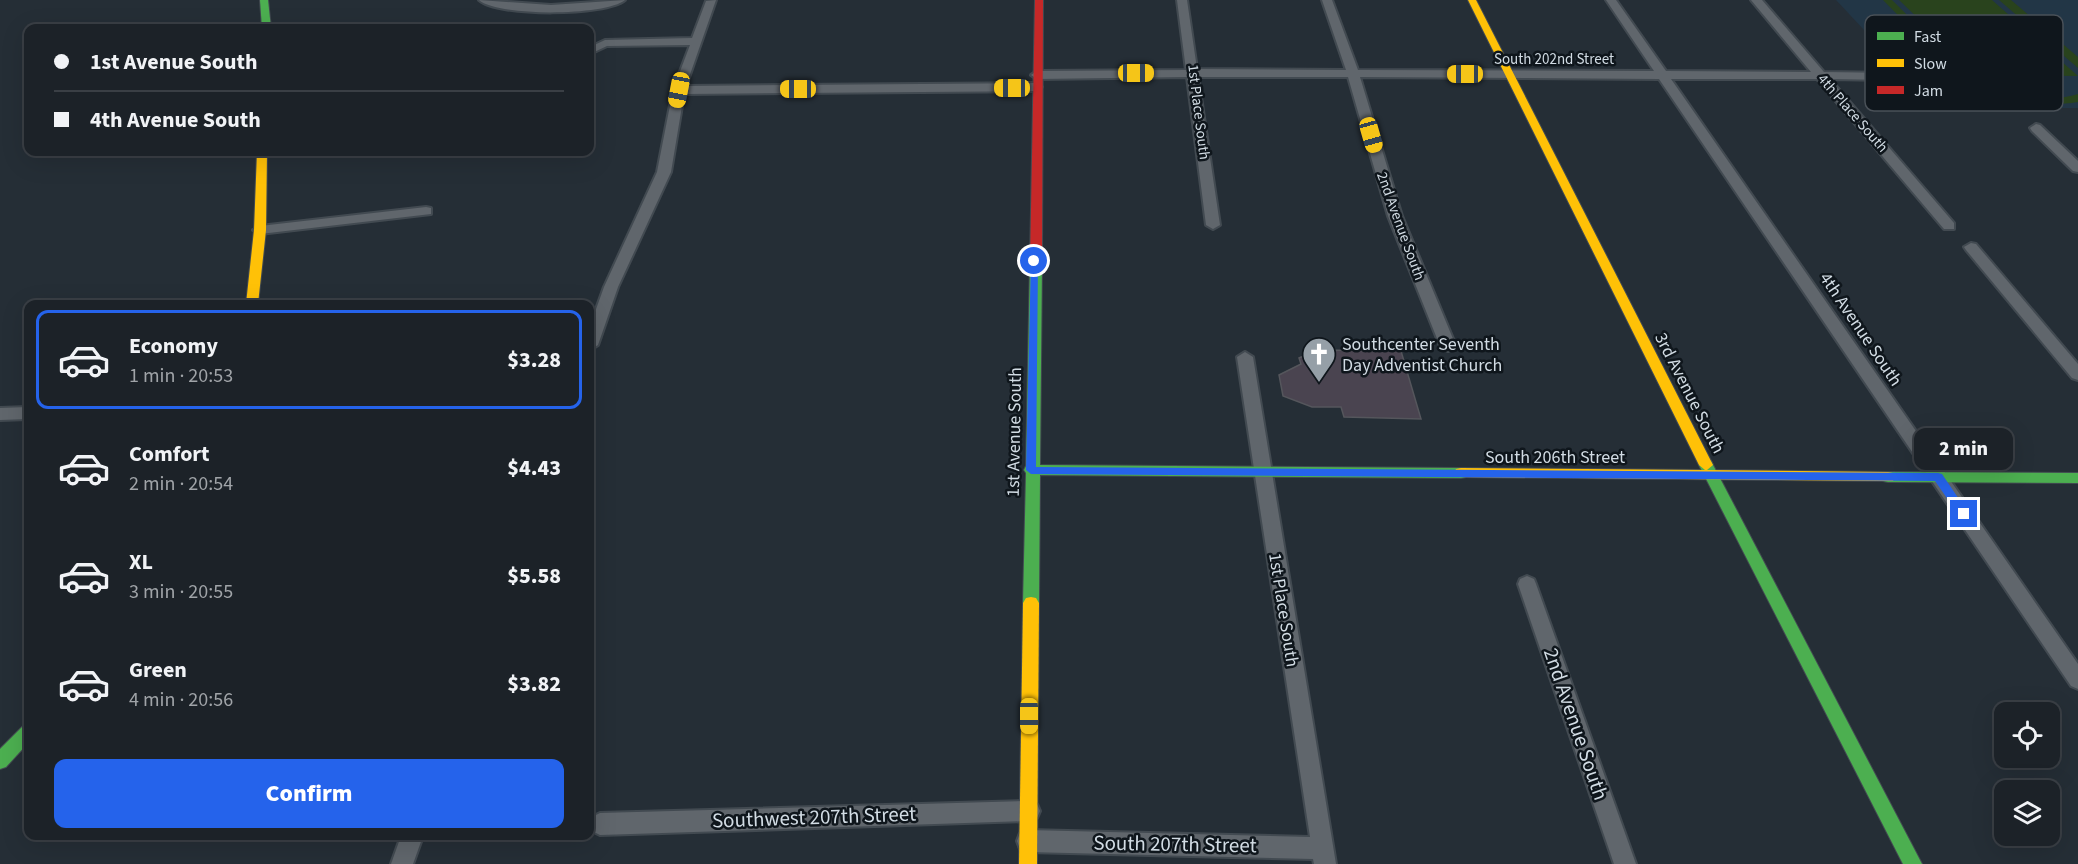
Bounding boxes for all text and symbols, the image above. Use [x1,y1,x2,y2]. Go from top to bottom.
legend [1865,15,2063,111]
text: Fast [1914,26,1942,48]
text: 1st Avenue South [90,46,258,78]
street label: South 202nd Street [1494,49,1614,70]
text: Slow [1914,53,1947,75]
street label: 1st Place South [1182,63,1215,161]
car [1118,64,1154,82]
car [1447,65,1483,83]
street label: 4th Place South [1813,69,1893,157]
car [667,71,691,109]
car [994,79,1030,97]
car [780,80,816,98]
text: Jam [1914,80,1943,102]
text: 4th Avenue South [90,104,261,136]
car [1357,115,1385,155]
street label: 2nd Avenue South [1371,169,1430,283]
route start [1020,247,1047,274]
street label: 4th Avenue South [1813,267,1908,391]
street label: 3rd Avenue South [1648,328,1731,458]
text: Economy [129,330,218,362]
place label: Southcenter Seventh Day Adventist Church [1342,332,1502,378]
icon: car [57,333,111,387]
church icon: Southcenter Seventh Day Adventist Church [1301,336,1337,383]
text: $3.28 [507,344,561,376]
text: 1 min · 20:53 [129,362,233,390]
street label: 1st Avenue South [1001,367,1028,497]
callout: 2 min [1914,427,2014,469]
text: 2 min [1939,435,1988,463]
text: Comfort [129,438,210,470]
icon: car [57,441,111,495]
street label: South 206th Street [1485,445,1625,470]
text: $4.43 [507,452,561,484]
text: 2 min · 20:54 [129,470,233,498]
route end [1950,500,1977,527]
text: XL [129,546,153,578]
icon: car [57,549,111,603]
street label: 1st Place South [1262,551,1305,669]
text: $5.58 [507,560,561,592]
text: 3 min · 20:55 [129,578,233,606]
street label: 2nd Avenue South [1536,644,1616,804]
text: Green [129,654,187,686]
icon: car [57,657,111,711]
text: $3.82 [507,668,561,700]
text: 4 min · 20:56 [129,686,233,714]
car [1020,698,1038,734]
map controls [1994,702,2060,846]
button: locate [1994,702,2060,768]
button: Confirm [54,759,564,828]
button: layers [1994,780,2060,846]
street label: Southwest 207th Street [711,798,917,836]
street label: South 207th Street [1093,828,1257,860]

